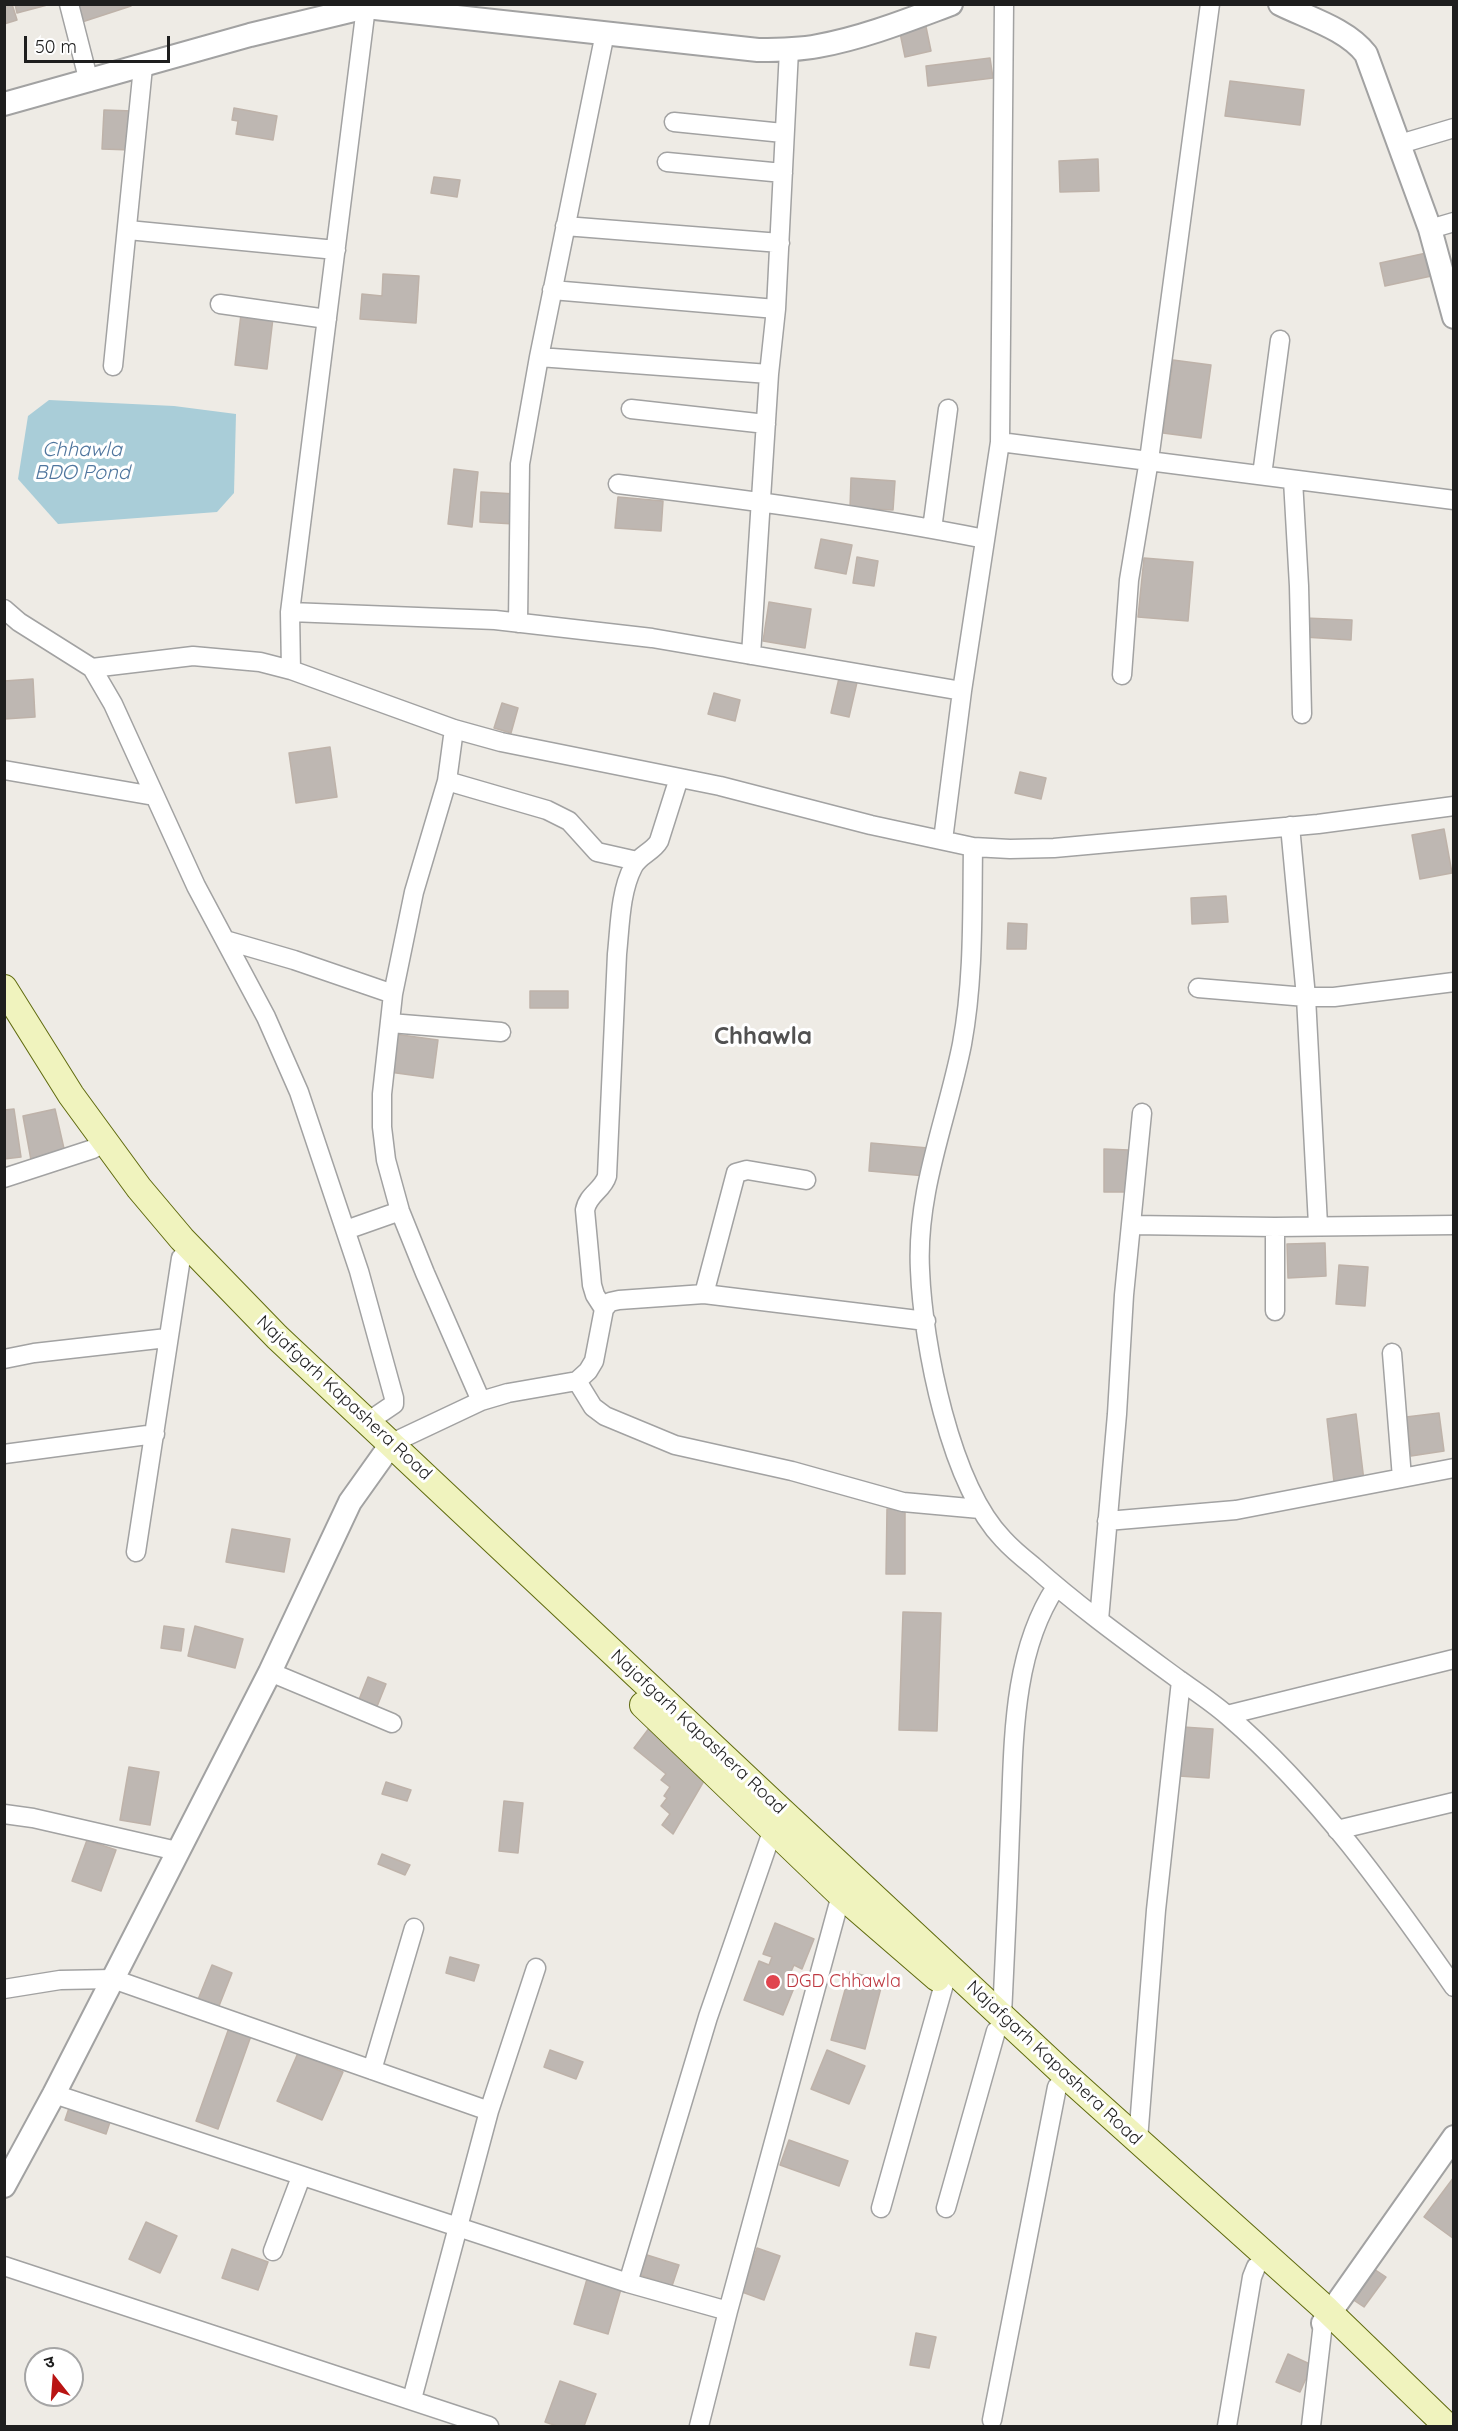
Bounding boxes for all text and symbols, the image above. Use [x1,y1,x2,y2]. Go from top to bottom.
scale bar [27,24,172,62]
text: 50 m [35,35,77,58]
water label: Chhawla BDO Pond [34,438,130,485]
district label: Chhawla [714,1023,812,1051]
street label: Najafgarh Kapashera Road [252,1311,436,1485]
street label: Najafgarh Kapashera Road [606,1645,790,1819]
place label: DGD Chhawla [786,1971,901,1993]
marker: DGD Chhawla [764,1973,782,1991]
street label: Najafgarh Kapashera Road [962,1976,1146,2150]
north arrow [24,2347,84,2407]
text: उ [42,2351,57,2373]

